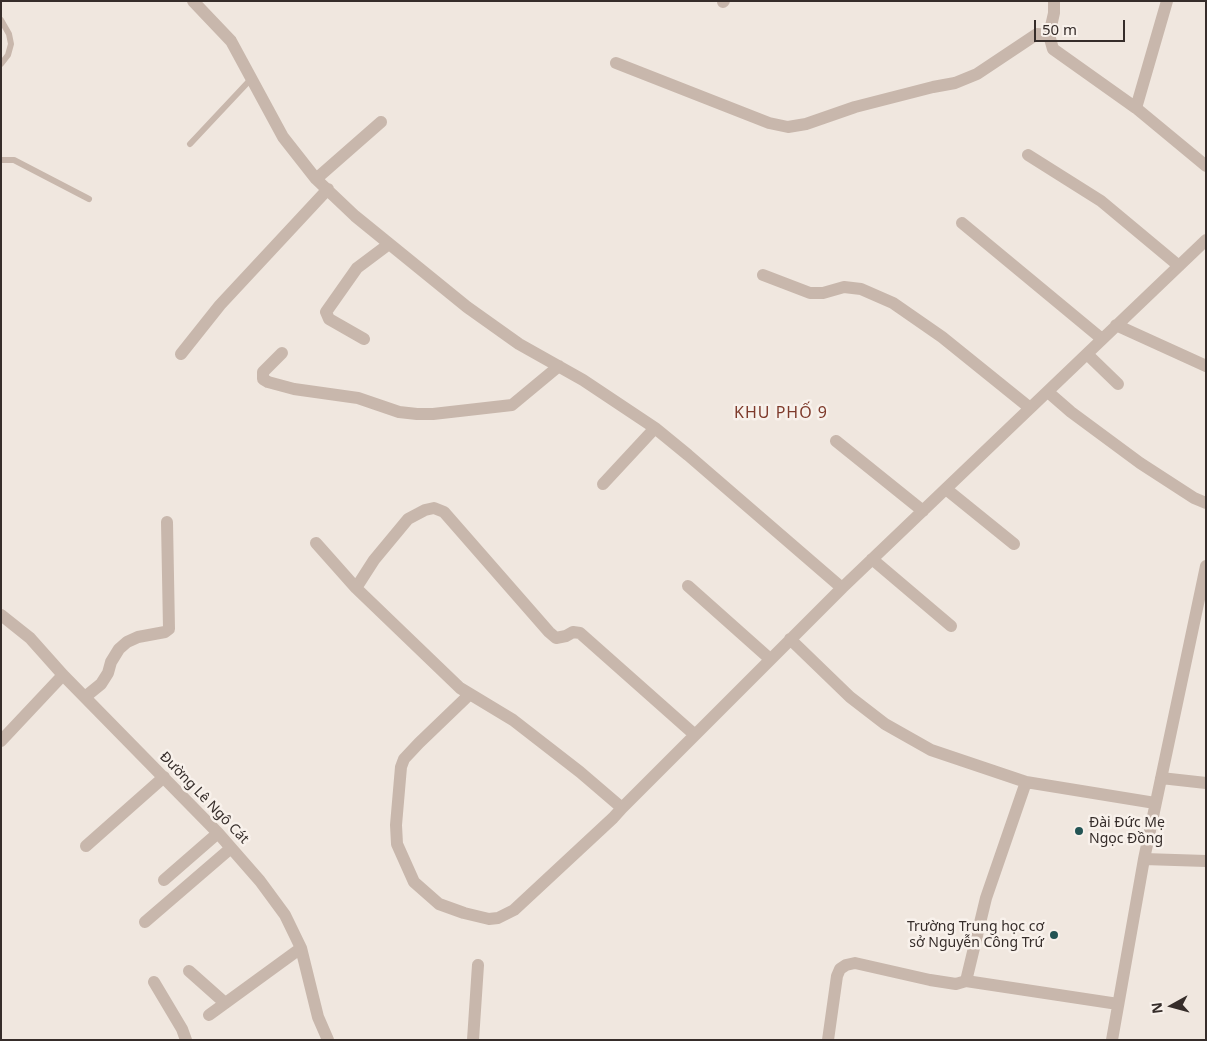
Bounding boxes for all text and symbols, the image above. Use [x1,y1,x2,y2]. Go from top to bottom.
scale bar [1037,10,1128,42]
text: 50 m [1042,19,1077,39]
district label: KHU PHỐ 9 [733,403,829,423]
street label: Đường Lê Ngô Cát [156,749,252,847]
place label: Đài Đức Mẹ Ngọc Đồng [1089,815,1165,848]
marker: Đài Đức Mẹ Ngọc Đồng [1073,825,1085,837]
place label: Trường Trung học cơ sở Nguyễn Công Trứ [907,919,1044,952]
marker: Trường Trung học cơ sở Nguyễn Công Trứ [1048,929,1060,941]
north arrow [1147,981,1197,1031]
text: N [1146,1001,1167,1015]

